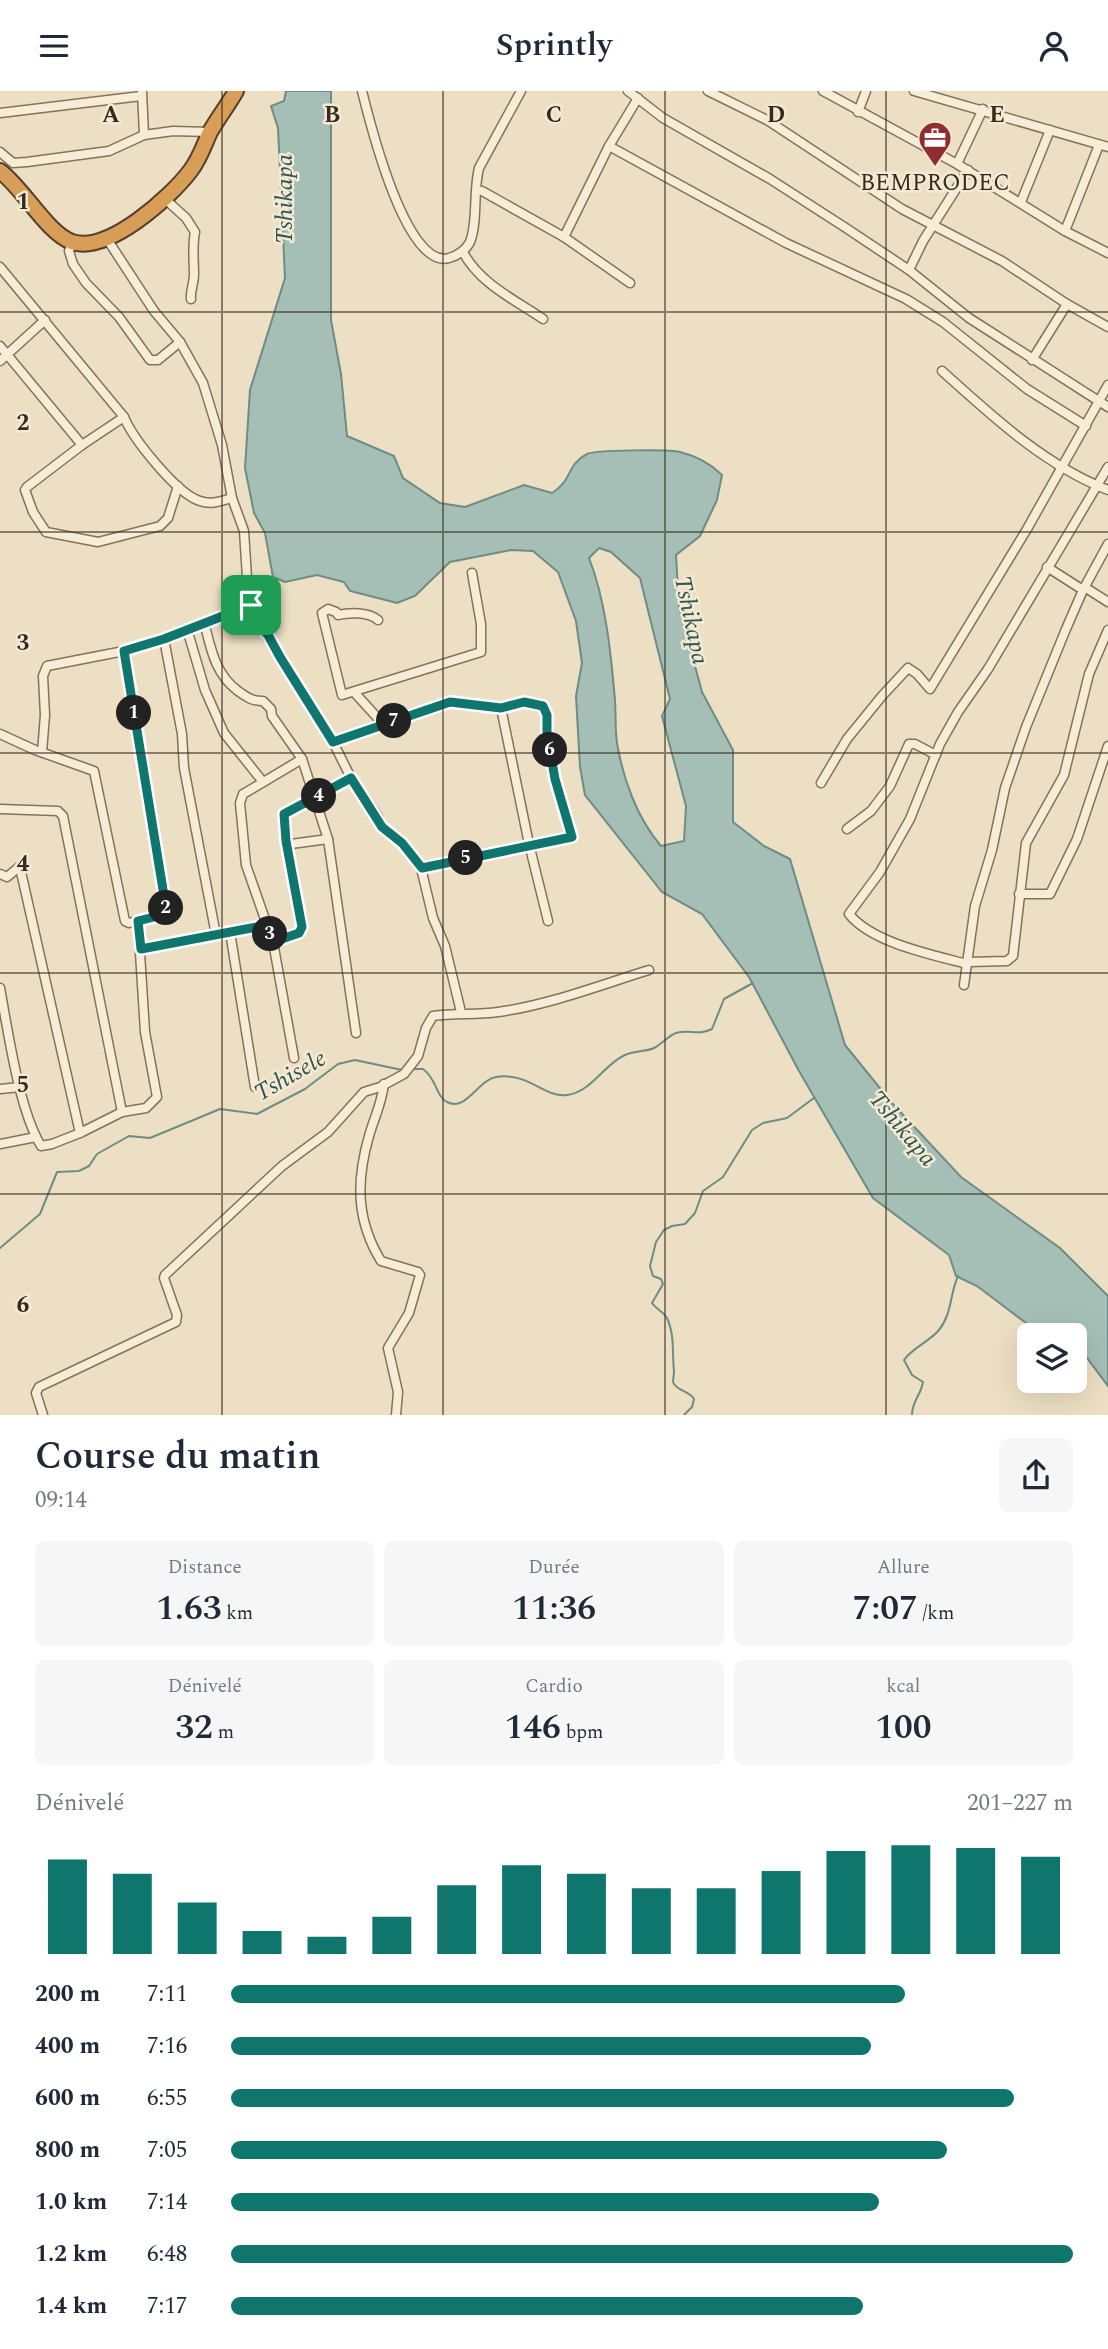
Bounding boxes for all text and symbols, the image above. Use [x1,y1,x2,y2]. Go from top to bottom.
text: Sprintly [496,21,612,70]
icon: menu [35,27,73,65]
icon: person [1035,27,1073,65]
text: A [102,98,120,133]
text: B [324,98,340,133]
text: C [546,98,562,133]
text: D [767,98,785,133]
text: E [989,98,1005,133]
office icon: BEMPRODEC [916,119,954,168]
water label: Tshikapa [267,154,303,244]
place label: BEMPRODEC [860,166,1010,201]
text: 1 [17,185,29,220]
text: 2 [17,406,30,441]
water label: Tshikapa [664,573,718,668]
pin [221,575,281,635]
icon: arrive [232,586,270,624]
text: 3 [17,626,30,661]
pin: 1 [116,695,152,731]
text: 1 [128,698,139,727]
pin: 7 [376,703,412,739]
text: 7 [388,706,399,735]
pin: 6 [532,733,568,767]
text: 6 [544,735,555,764]
pin: 4 [302,779,336,813]
text: 4 [313,781,324,810]
pin: 5 [448,841,484,875]
text: 5 [460,843,471,872]
text: 4 [17,847,30,882]
pin: 2 [148,891,184,925]
text: 2 [160,893,171,922]
pin: 3 [252,917,288,951]
text: 3 [264,919,275,948]
water label: Tshisele [248,1041,333,1111]
text: 5 [17,1068,29,1103]
water label: Tshikapa [860,1083,945,1175]
text: 6 [17,1288,30,1323]
map controls [1017,1323,1087,1393]
button: layers [1017,1323,1087,1393]
text: Course du matin [35,1428,321,1486]
button: share [999,1438,1073,1512]
text: 09:14 [35,1483,87,1518]
text: Distance [168,1553,242,1582]
text: Durée [528,1553,580,1582]
text: Allure [877,1553,930,1582]
text: 1.63 [156,1582,222,1635]
text: 11:36 [512,1582,596,1635]
text: 7:07 [852,1582,918,1635]
text: km [222,1599,253,1628]
text: /km [918,1599,954,1628]
text: Dénivelé [168,1672,242,1701]
text: Cardio [525,1672,583,1701]
text: kcal [886,1672,920,1701]
text: 32 [175,1701,213,1754]
text: 146 [505,1701,561,1754]
text: 100 [875,1701,931,1754]
text: m [213,1718,234,1747]
text: bpm [561,1718,603,1747]
text: Dénivelé [35,1786,125,1821]
text: 201–227 m [967,1786,1073,1821]
text: 200 m [35,1977,100,2012]
text: 7:11 [147,1977,187,2012]
text: 400 m [35,2029,100,2064]
text: 7:16 [147,2029,187,2064]
text: 600 m [35,2081,100,2116]
text: 6:55 [147,2081,187,2116]
text: 800 m [35,2133,100,2168]
text: 7:05 [147,2133,187,2168]
text: 1.0 km [35,2185,107,2220]
text: 7:14 [147,2185,187,2220]
text: 1.2 km [35,2237,107,2272]
text: 6:48 [147,2237,187,2272]
text: 1.4 km [35,2289,107,2324]
text: 7:17 [147,2289,187,2324]

